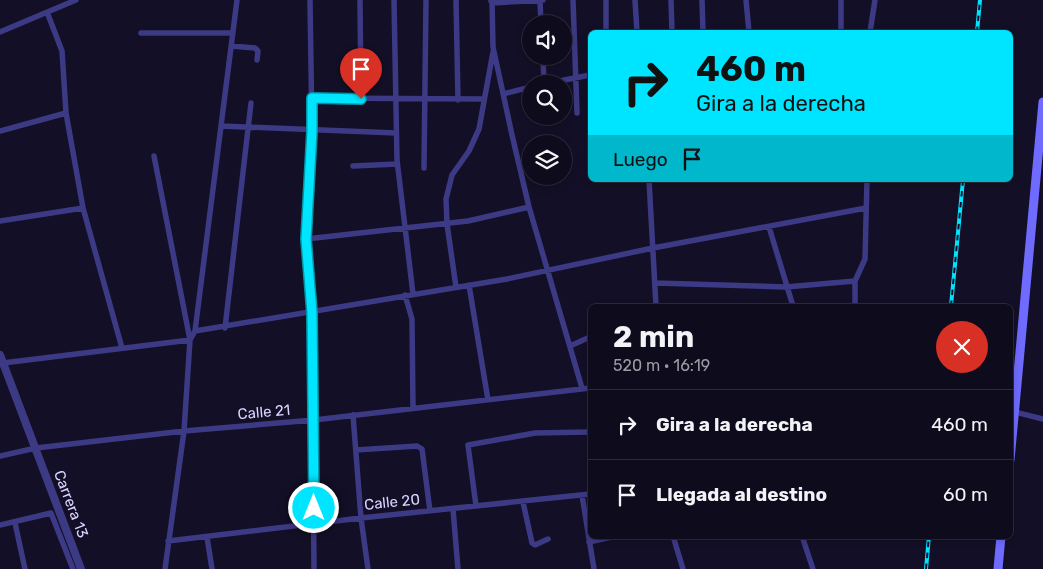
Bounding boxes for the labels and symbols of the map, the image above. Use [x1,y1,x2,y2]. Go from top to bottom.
pin [340,48,382,99]
street label: Calle 21 [237,401,291,423]
street label: Carrera 13 [50,468,92,540]
position arrow [287,481,339,533]
street label: Calle 20 [363,490,421,514]

